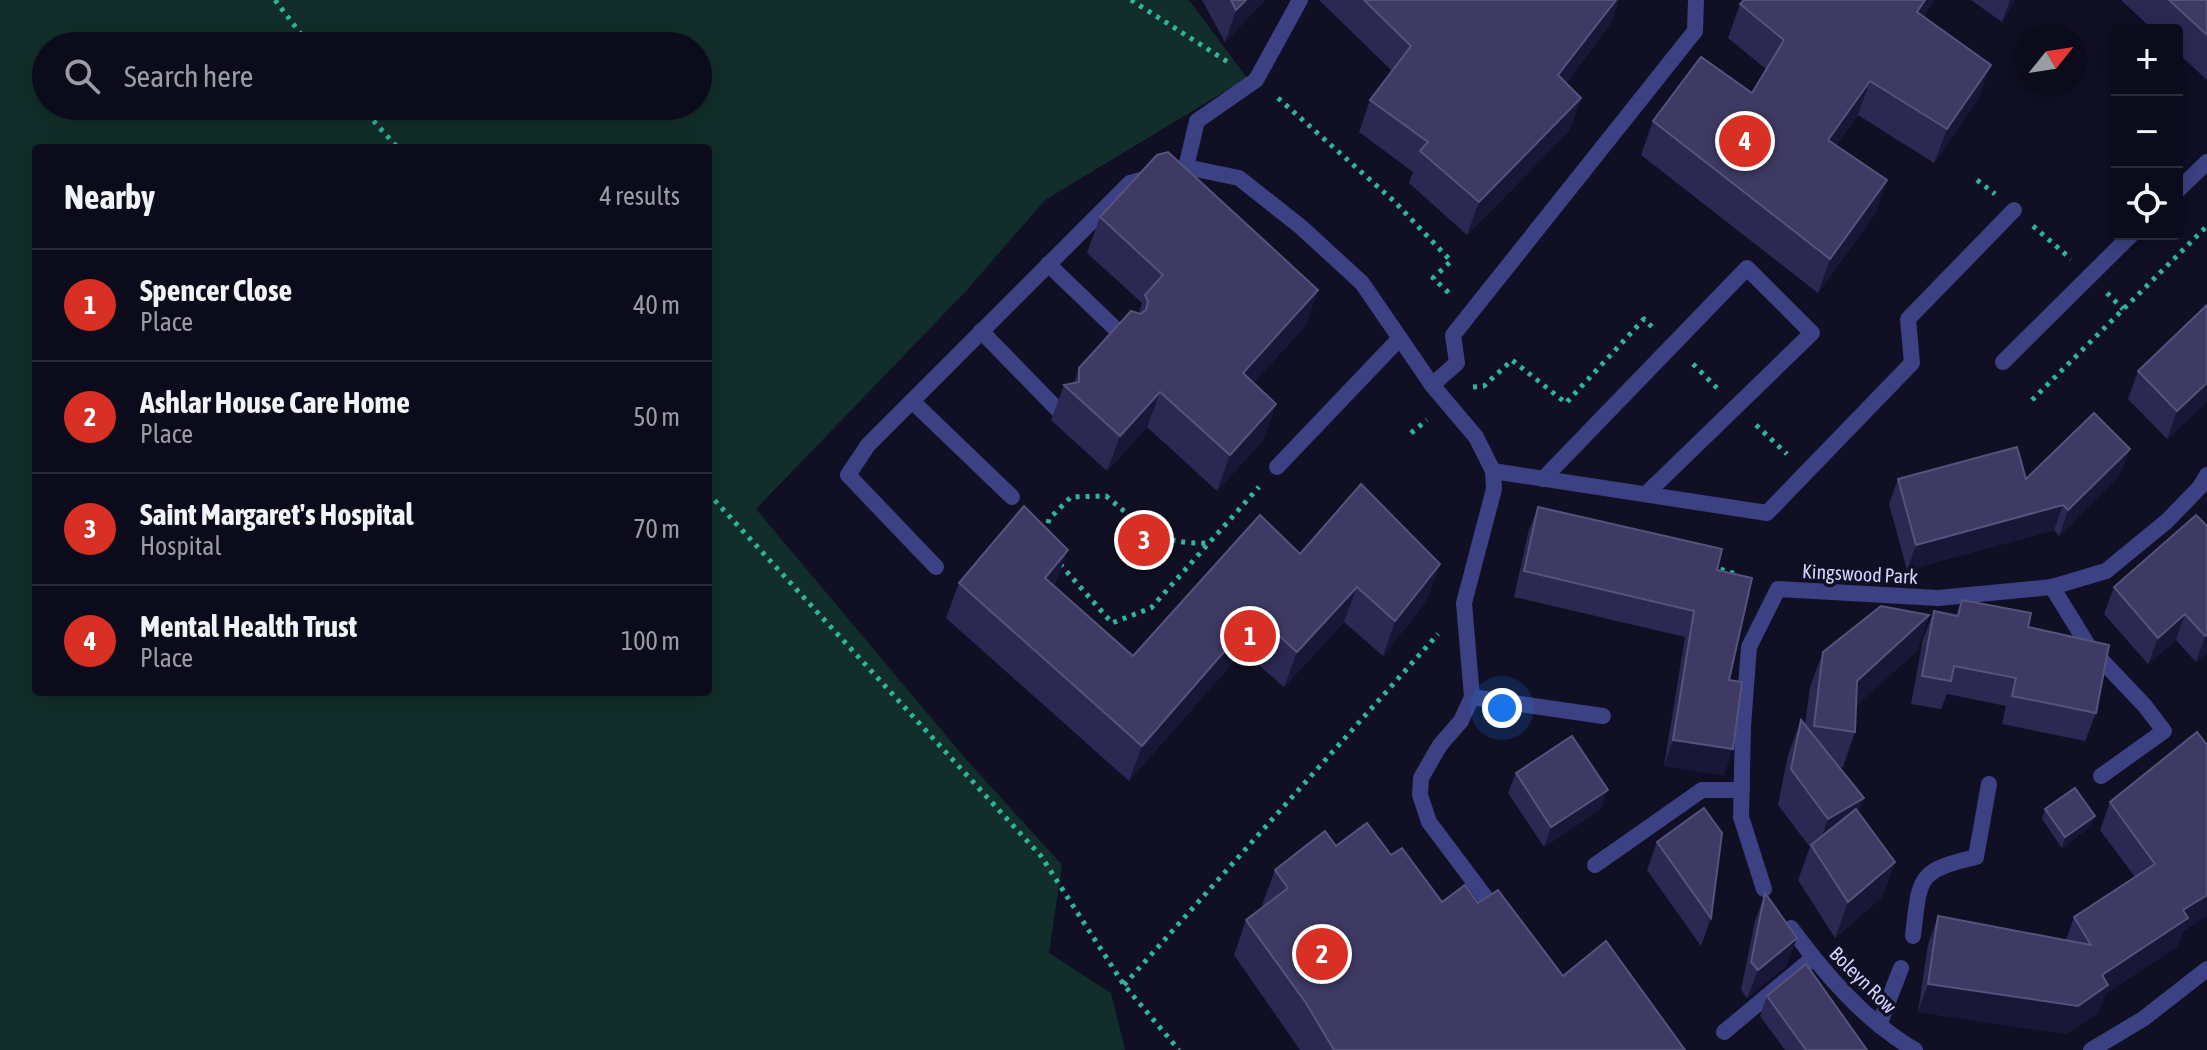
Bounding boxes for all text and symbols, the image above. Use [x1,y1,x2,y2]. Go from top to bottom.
north arrow [2015,24,2087,96]
map controls [2111,24,2183,240]
button: + [2111,24,2183,96]
search box [32,32,712,120]
icon: search [60,54,104,98]
text: Search here [124,59,253,93]
button: − [2111,96,2183,168]
pin: 4 [1719,111,1771,171]
button: locate [2111,168,2183,240]
text: Nearby [64,177,155,216]
text: 4 results [599,181,680,211]
text: Spencer Close [140,273,292,307]
text: 1 [84,290,96,320]
text: 40 m [633,290,680,320]
text: Place [140,307,193,337]
text: Ashlar House Care Home [140,385,410,419]
text: 2 [84,402,96,432]
text: 50 m [633,402,680,432]
text: Place [140,419,193,449]
text: Saint Margaret's Hospital [140,497,414,531]
pin: 3 [1118,510,1170,570]
text: 3 [84,514,96,544]
text: 70 m [633,514,680,544]
text: Hospital [140,531,221,561]
street label: Kingswood Park [1802,559,1919,588]
pin: 1 [1224,606,1276,666]
text: Mental Health Trust [140,609,357,643]
text: 4 [84,626,96,656]
text: 100 m [621,626,680,656]
text: Place [140,643,193,673]
your location [1482,688,1522,728]
pin: 2 [1296,924,1348,984]
street label: Boleyn Row [1825,942,1901,1018]

